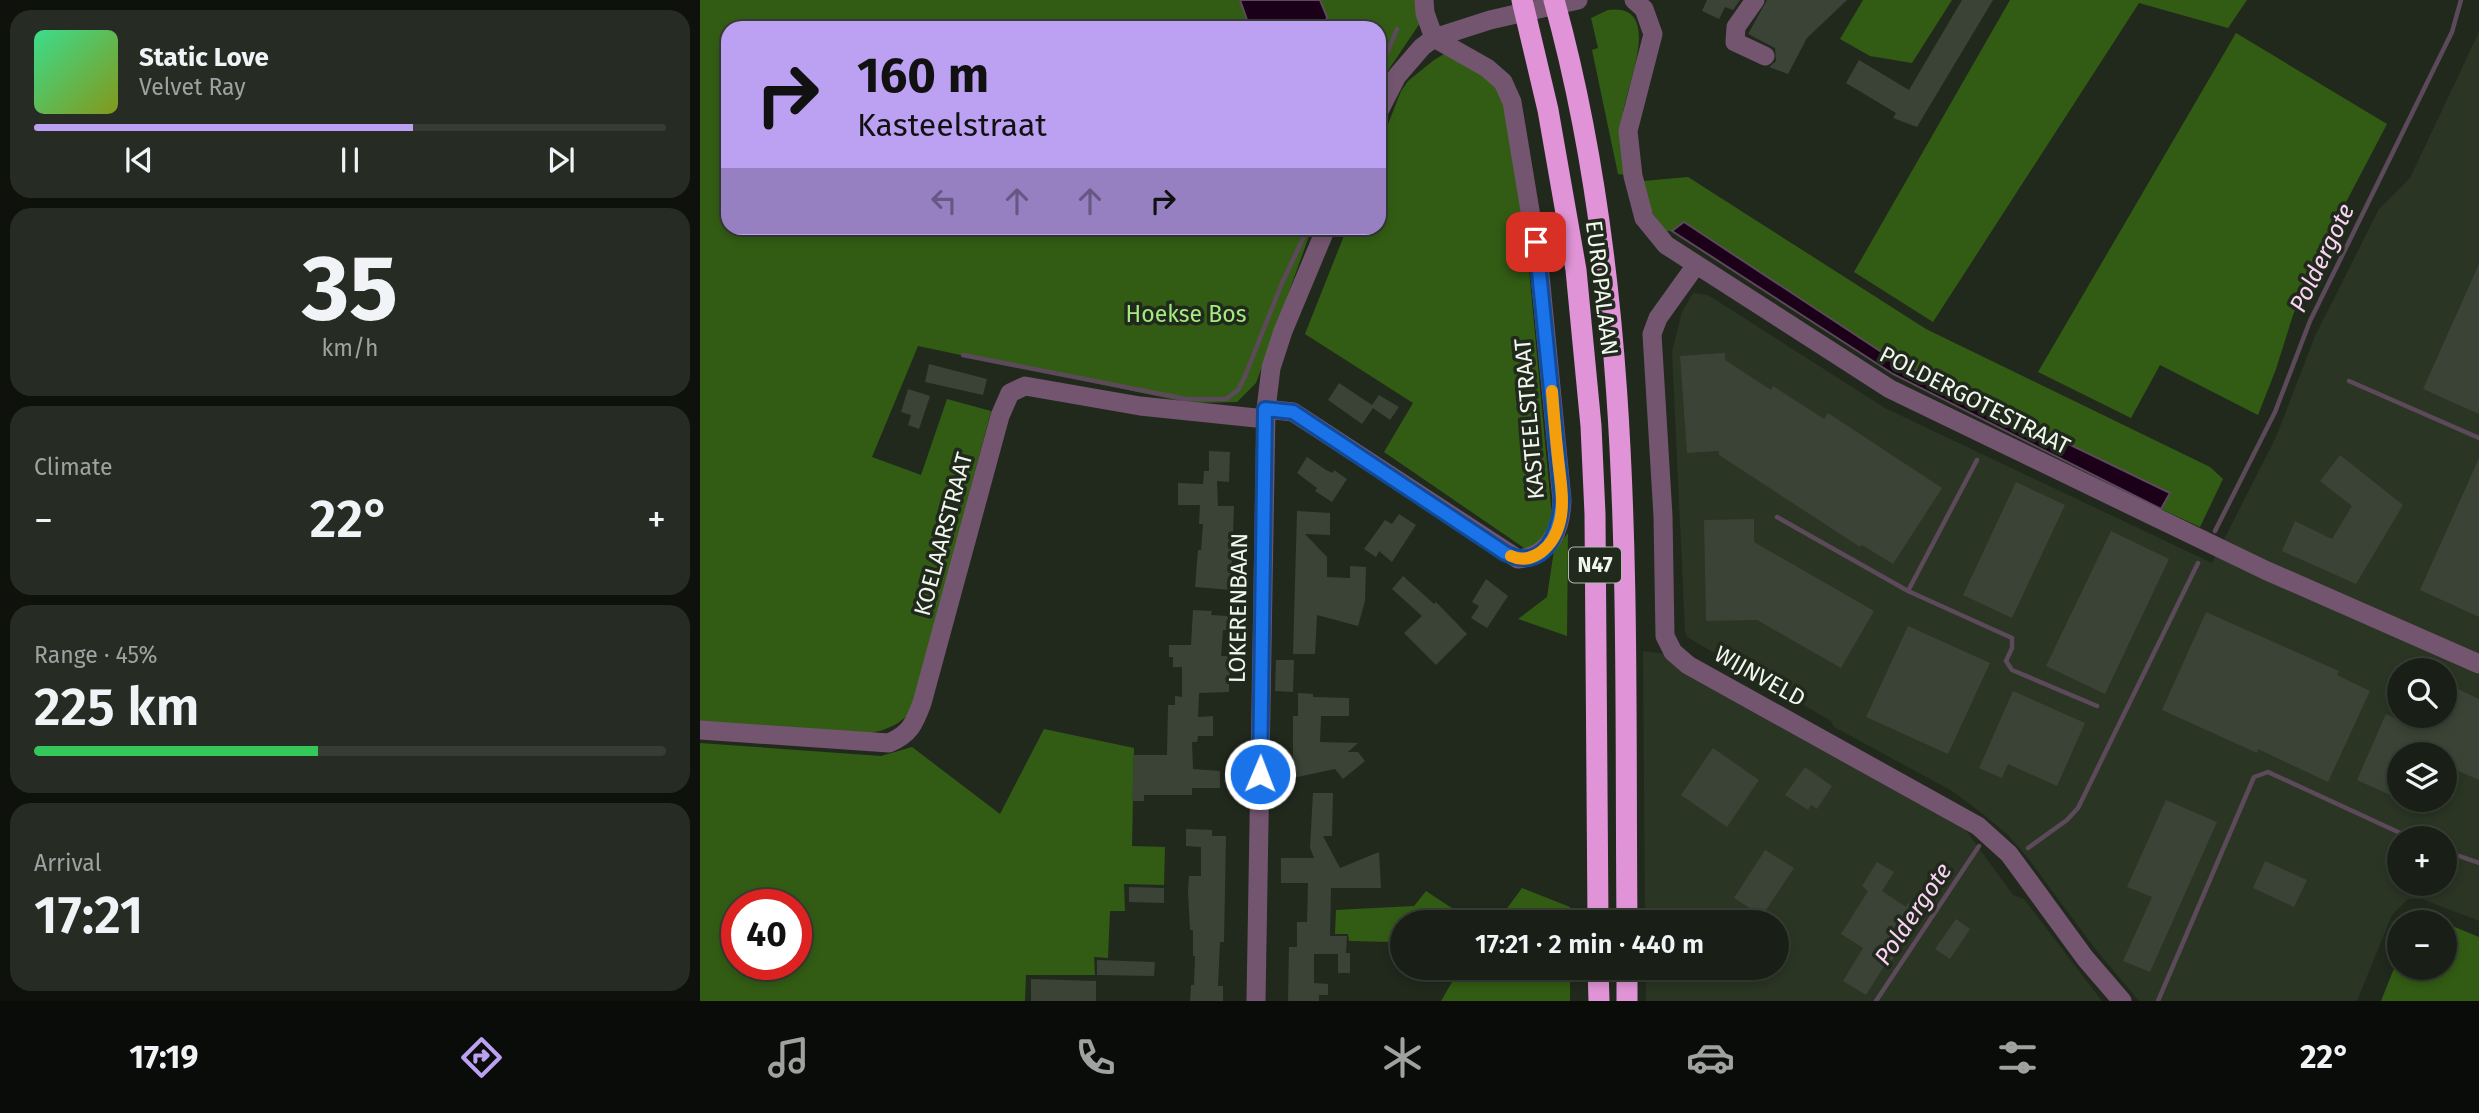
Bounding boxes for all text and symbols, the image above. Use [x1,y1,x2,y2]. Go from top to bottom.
text: Static Love [139,42,269,73]
text: 160 m [857,46,989,105]
icon: right [742,49,833,140]
text: Velvet Ray [139,73,246,101]
text: Kasteelstraat [857,106,1047,144]
icon: previous [120,141,158,179]
icon: pause [331,141,369,179]
icon: next [542,141,580,179]
icon: left [925,182,963,220]
icon: ahead [998,182,1036,220]
icon: ahead [1071,182,1109,220]
icon: right [1144,182,1182,220]
water label: Poldergote [2284,199,2360,317]
pin [1506,212,1566,272]
street label: EUROPALAAN [1580,219,1624,357]
icon: arrive [1517,223,1555,261]
text: 35 [302,234,398,343]
park label: Hoekse Bos [1126,300,1246,328]
text: km/h [322,334,378,362]
street label: KASTEELSTRAAT [1508,337,1550,501]
street label: POLDERGOTESTRAAT [1875,340,2075,460]
street label: KOELAARSTRAAT [908,449,978,619]
text: Climate [34,453,113,481]
text: 22° [310,488,390,551]
text: − [34,497,53,543]
text: + [647,497,666,543]
street label: LOKERENBAAN [1223,533,1253,683]
road number: N47 [1569,548,1621,582]
street label: WIJNVELD [1710,640,1810,712]
text: Range · 45% [34,641,158,669]
map controls [2387,658,2457,980]
button: search [2387,658,2457,728]
text: 225 km [34,676,200,739]
position arrow [1223,737,1297,811]
button: layers [2387,742,2457,812]
button: + [2387,826,2457,896]
text: Arrival [34,849,101,877]
water label: Poldergote [1869,858,1957,970]
text: 17:21 [34,884,143,947]
speed limit sign: 40 [721,889,812,980]
button: − [2387,910,2457,980]
text: 17:21 · 2 min · 440 m [1475,929,1704,960]
icon: directions [457,1033,506,1082]
icon: music [764,1033,813,1082]
icon: phone [1071,1033,1120,1082]
icon: climate [1378,1033,1427,1082]
icon: car [1686,1033,1735,1082]
icon: filters [1993,1033,2042,1082]
text: 17:19 [129,1038,198,1076]
text: 22° [2300,1038,2350,1076]

